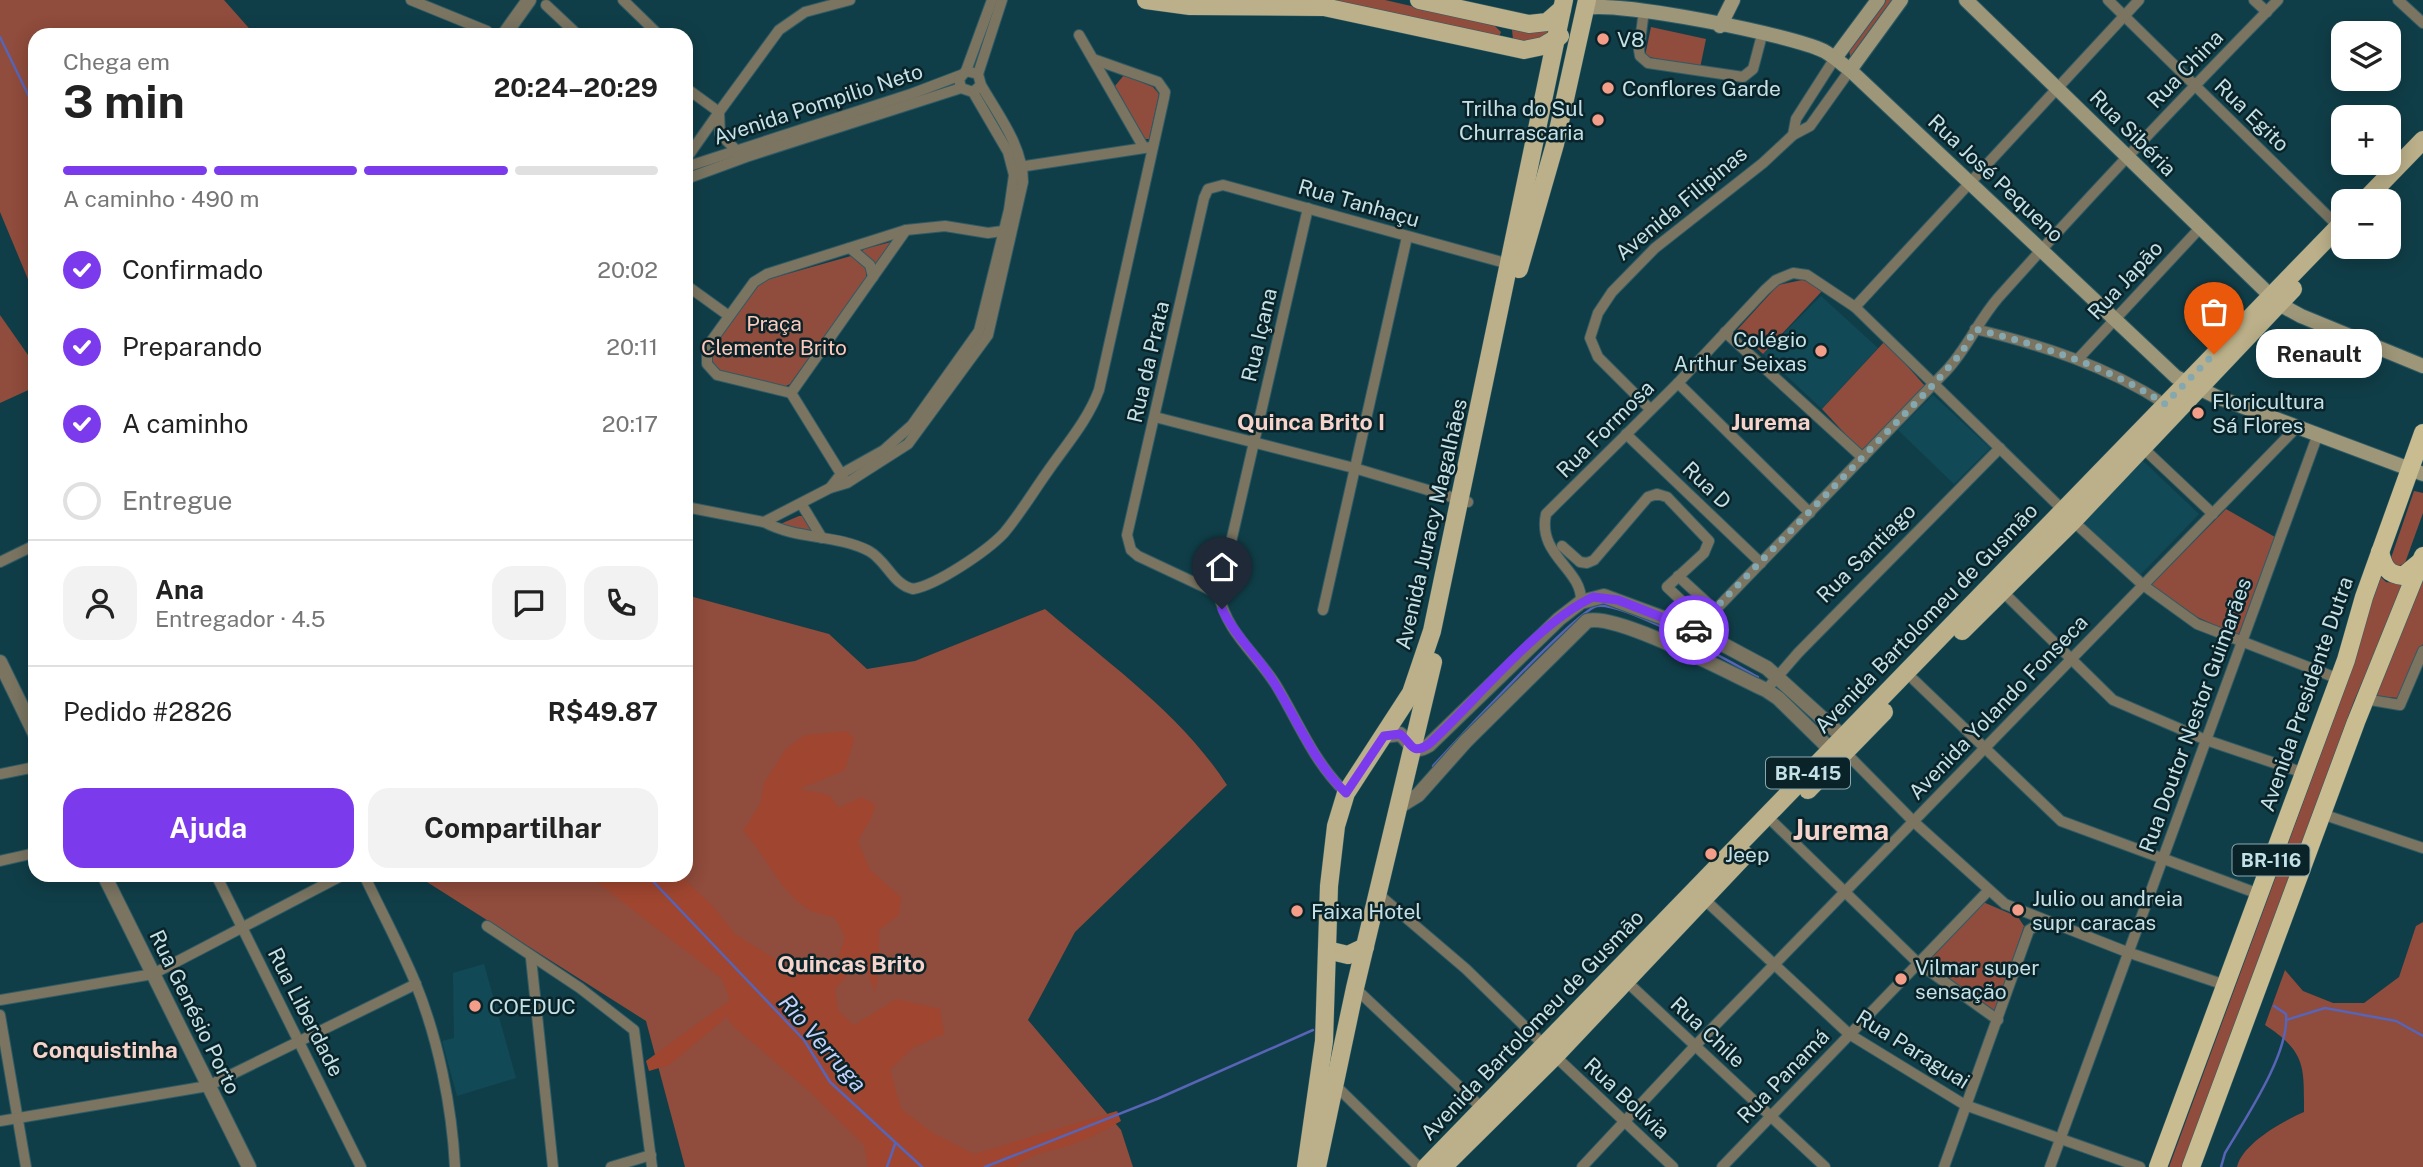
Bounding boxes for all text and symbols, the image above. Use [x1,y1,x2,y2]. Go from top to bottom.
map controls [2331,21,2401,259]
button: layers [2331,21,2401,91]
street label: Rua China [2142,25,2228,113]
place label: V8 [1617,27,1645,52]
marker: V8 [1595,31,1611,47]
text: Chega em [63,48,170,75]
street label: Avenida Pompilio Neto [710,58,926,150]
text: 20:24–20:29 [494,72,658,103]
street label: Rua Egito [2210,73,2294,157]
text: 3 min [63,74,185,128]
place label: Conflores Garde [1622,76,1781,101]
marker: Conflores Garde [1600,80,1616,96]
street label: Rua Sibéria [2085,85,2181,181]
place label: Trilha do Sul Churrascaria [1459,96,1584,145]
button: + [2331,105,2401,175]
street label: Rua José Pequeno [1923,109,2069,247]
marker: Trilha do Sul Churrascaria [1590,112,1606,128]
street label: Avenida Filipinas [1610,141,1752,265]
street label: Rua Tanhaçu [1295,174,1423,232]
text: A caminho · 490 m [63,185,259,212]
button: − [2331,189,2401,259]
street label: Rua Japão [2082,235,2168,325]
icon: check [63,251,101,289]
text: Confirmado [122,254,263,285]
text: 20:02 [597,256,658,283]
pin [2184,282,2244,354]
street label: Rua Içana [1236,286,1282,384]
icon: bag [2195,293,2233,331]
street label: Rua da Prata [1122,299,1174,425]
park label: Praça Clemente Brito [701,311,847,360]
place label: Colégio Arthur Seixas [1674,327,1807,376]
icon: check [63,328,101,366]
callout: Renault [2256,330,2382,378]
text: Preparando [122,331,262,362]
text: 20:11 [606,333,658,360]
text: Renault [2276,340,2362,367]
marker: Colégio Arthur Seixas [1813,343,1829,359]
street label: Rua Formosa [1551,375,1659,483]
place label: Floricultura Sá Flores [2212,389,2325,438]
street label: Avenida Juracy Magalhães [1390,396,1472,652]
icon: check [63,405,101,443]
marker: Floricultura Sá Flores [2190,405,2206,421]
text: A caminho [122,408,249,439]
district label: Quinca Brito I [1237,408,1385,435]
district label: Jurema [1731,408,1811,435]
text: 20:17 [602,410,658,437]
street label: Rua D [1678,456,1736,514]
text: Entregue [122,485,233,516]
street label: Avenida Bartolomeu de Gusmão [1809,498,2043,738]
street label: Rua Santiago [1811,498,1921,608]
pin [1192,537,1252,609]
icon: home [1203,548,1241,586]
button: person [63,566,137,640]
button: chat [492,566,566,640]
button: phone [584,566,658,640]
street label: Avenida Presidente Dutra [2254,573,2358,815]
text: Ana [155,574,204,605]
street label: Rua Doutor Nestor Guimarães [2134,574,2256,856]
courier [1659,595,1729,665]
text: Entregador · 4.5 [155,605,326,632]
street label: Avenida Yolando Fonseca [1903,610,2093,804]
icon: car [1675,611,1713,649]
text: Pedido #2826 [63,696,232,727]
text: R$49.87 [548,696,658,727]
road number: BR-415 [1766,758,1850,788]
button: Ajuda [63,788,354,868]
button: Compartilhar [368,788,658,868]
district label: Jurema [1793,813,1889,846]
place label: Jeep [1725,842,1769,867]
road number: BR-116 [2232,845,2310,876]
marker: Jeep [1703,846,1719,862]
place label: Julio ou andreia supr caracas [2032,886,2183,935]
place label: Faixa Hotel [1311,899,1422,924]
marker: Julio ou andreia supr caracas [2010,902,2026,918]
marker: Faixa Hotel [1289,903,1305,919]
street label: Avenida Bartolomeu de Gusmão [1415,905,1649,1145]
street label: Rua Genésio Porto [144,926,246,1098]
street label: Rua Liberdade [263,943,349,1081]
district label: Quincas Brito [777,950,925,977]
place label: Vilmar super sensação [1915,955,2039,1004]
marker: Vilmar super sensação [1893,971,1909,987]
water label: Rio Verruga [774,989,872,1097]
street label: Rua Chile [1666,991,1750,1073]
place label: COEDUC [489,994,576,1019]
marker: COEDUC [467,998,483,1014]
street label: Rua Paraguai [1852,1004,1974,1094]
street label: Rua Panamá [1732,1024,1834,1128]
district label: Conquistinha [32,1036,178,1063]
street label: Rua Bolívia [1579,1052,1675,1144]

